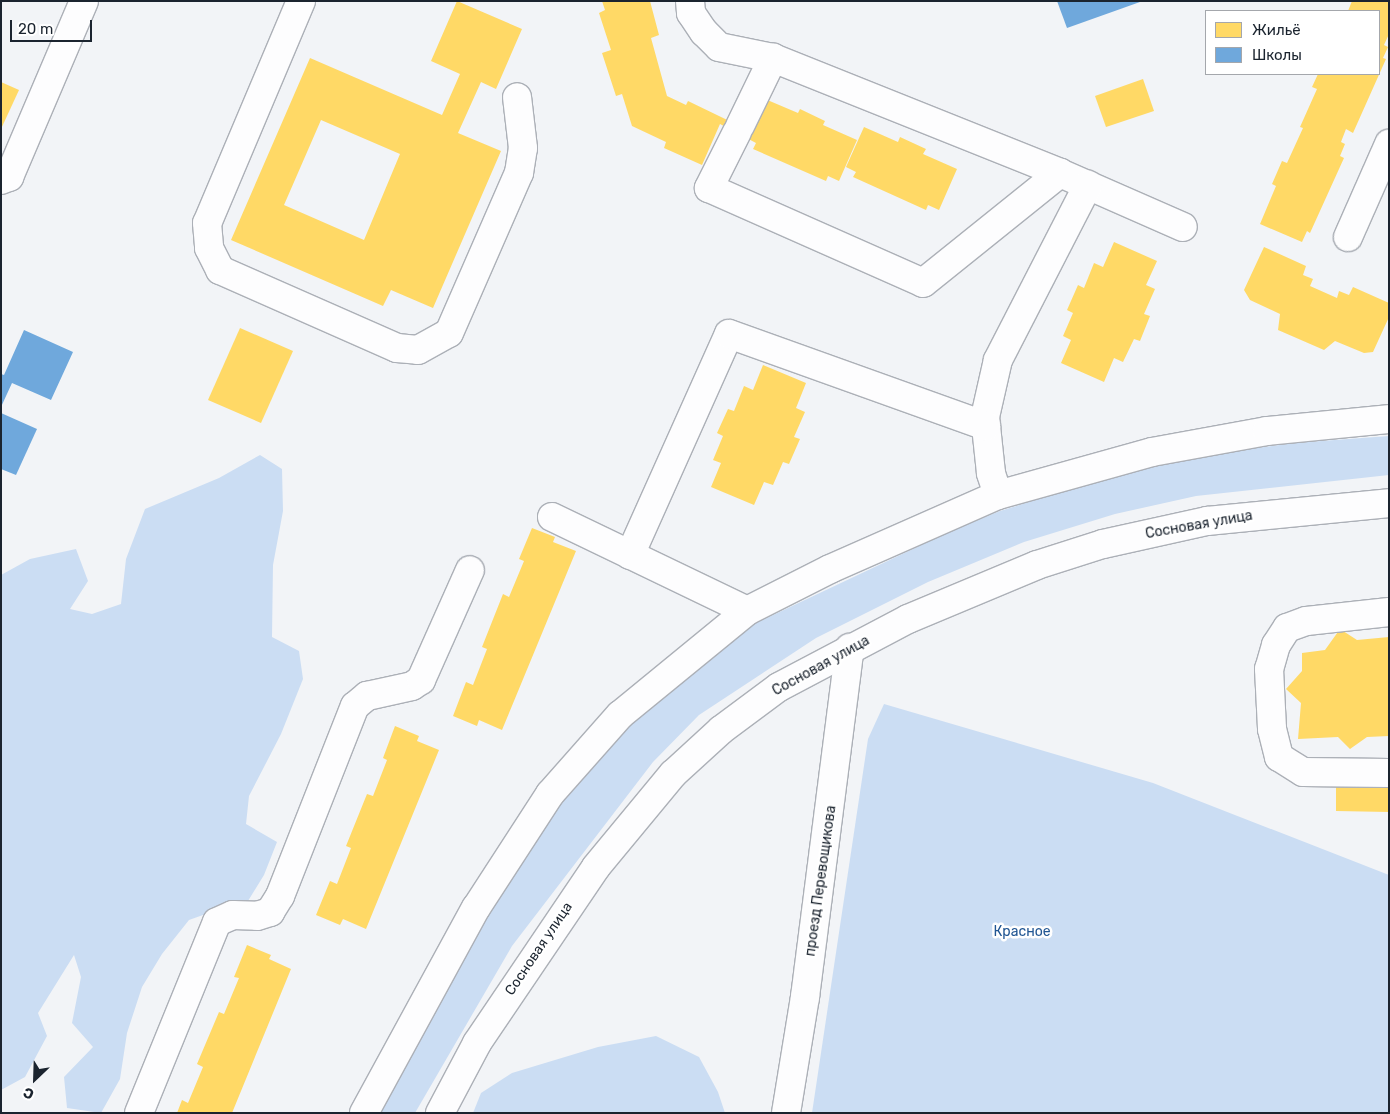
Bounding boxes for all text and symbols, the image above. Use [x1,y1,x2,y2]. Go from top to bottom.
scale bar [12,10,95,42]
legend [1205,10,1380,75]
text: 20 m [18,20,53,38]
text: Жильё [1252,21,1301,39]
text: Школы [1252,46,1302,64]
street label: Сосновая улица [1144,507,1254,543]
street label: Сосновая улица [769,632,873,700]
street label: проезд Перевощикова [802,805,840,957]
street label: Сосновая улица [502,899,576,999]
park label: Красное [993,924,1051,940]
north arrow [10,1054,60,1104]
text: С [21,1083,37,1103]

